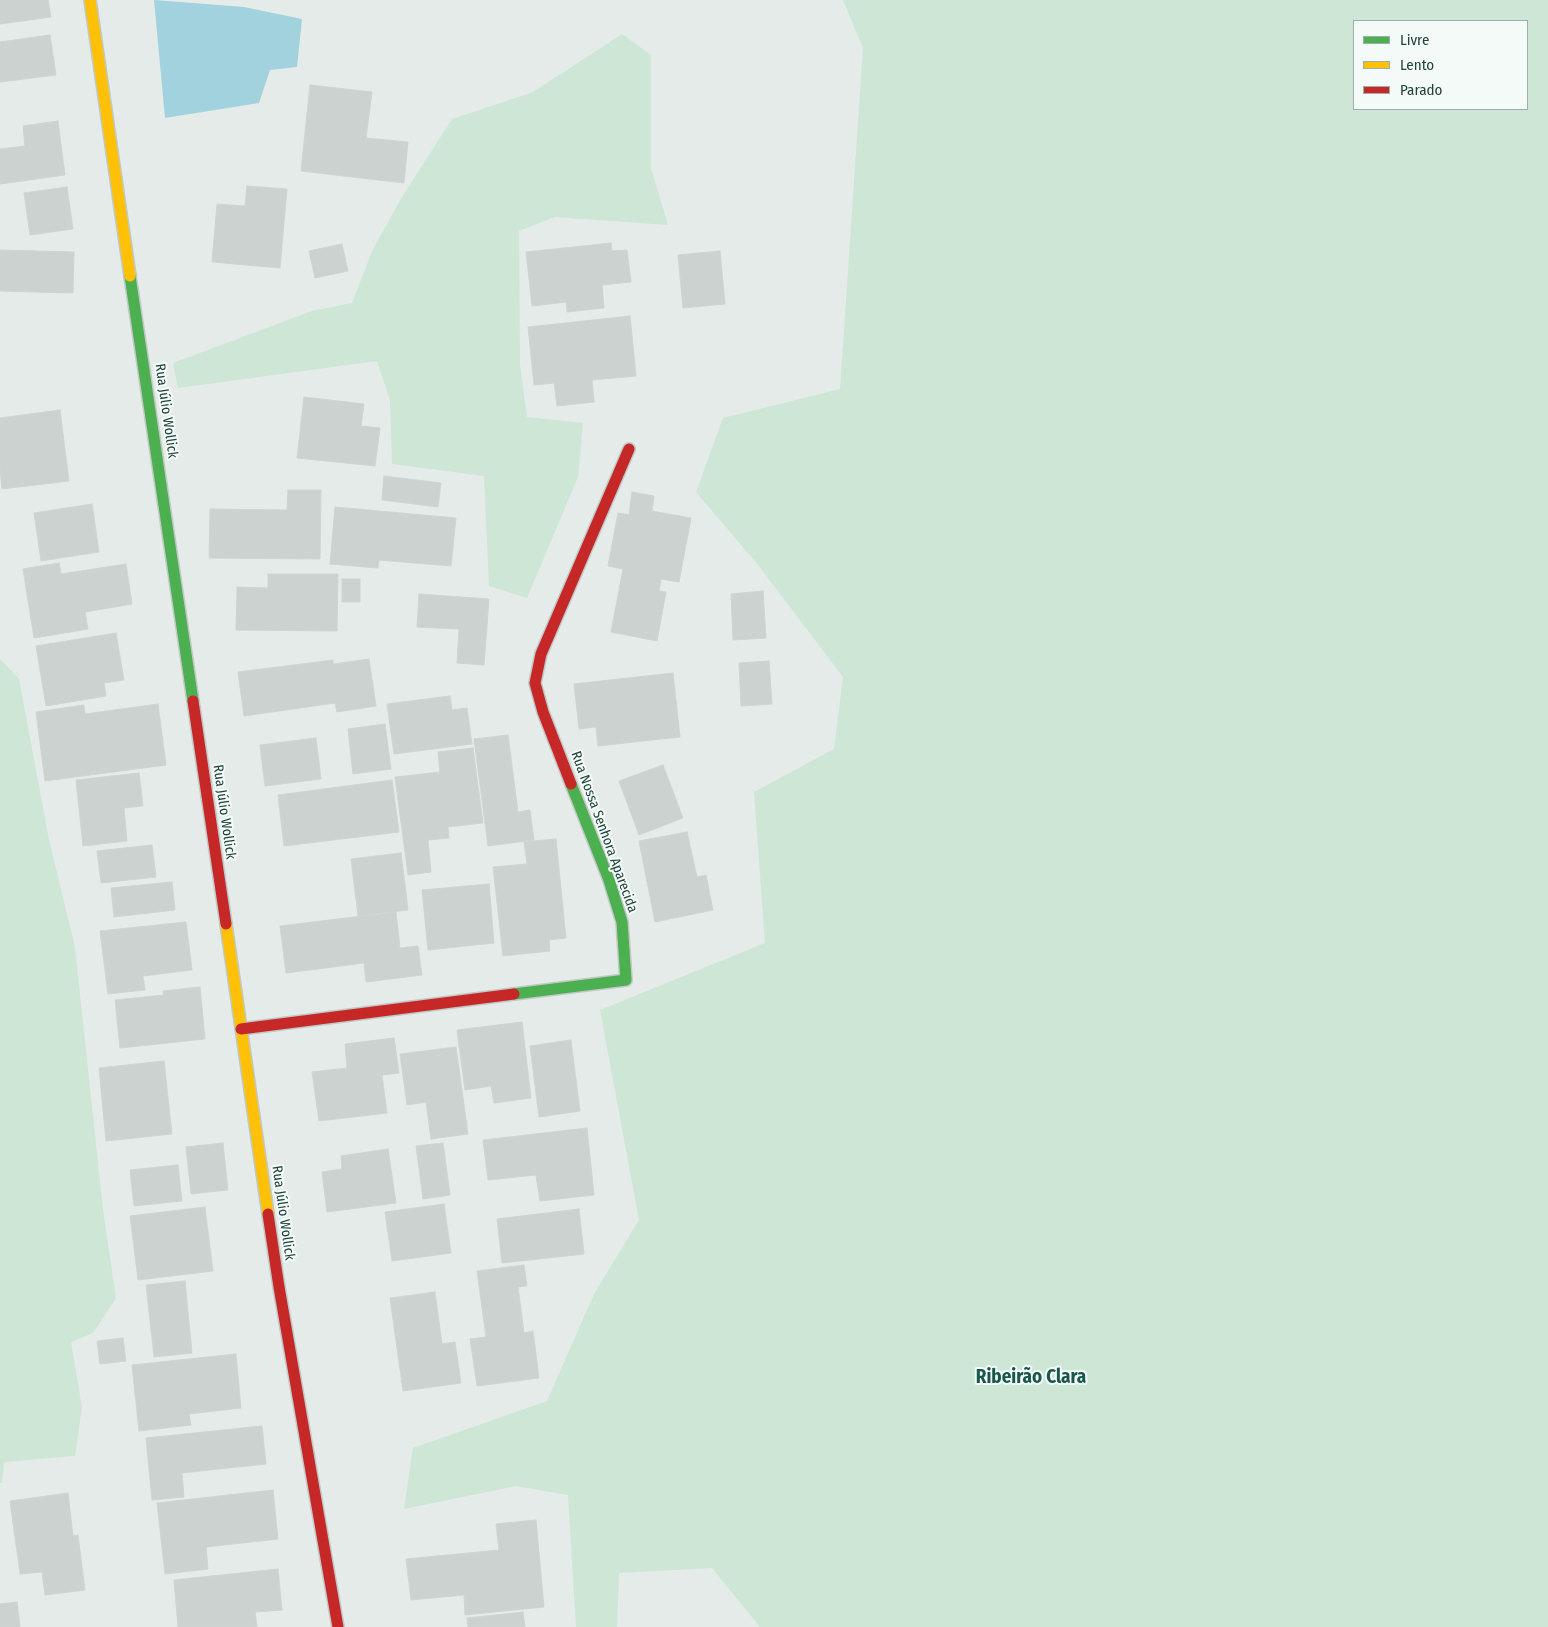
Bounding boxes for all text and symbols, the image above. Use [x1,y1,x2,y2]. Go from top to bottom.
legend [1353,20,1528,110]
text: Livre [1400,31,1429,49]
text: Lento [1400,56,1434,74]
text: Parado [1400,81,1442,99]
street label: Rua Júlio Wollick [151,363,181,459]
street label: Rua Nossa Senhora Aparecida [567,749,641,915]
street label: Rua Júlio Wollick [209,764,239,860]
street label: Rua Júlio Wollick [268,1165,298,1261]
district label: Ribeirão Clara [976,1367,1086,1389]

